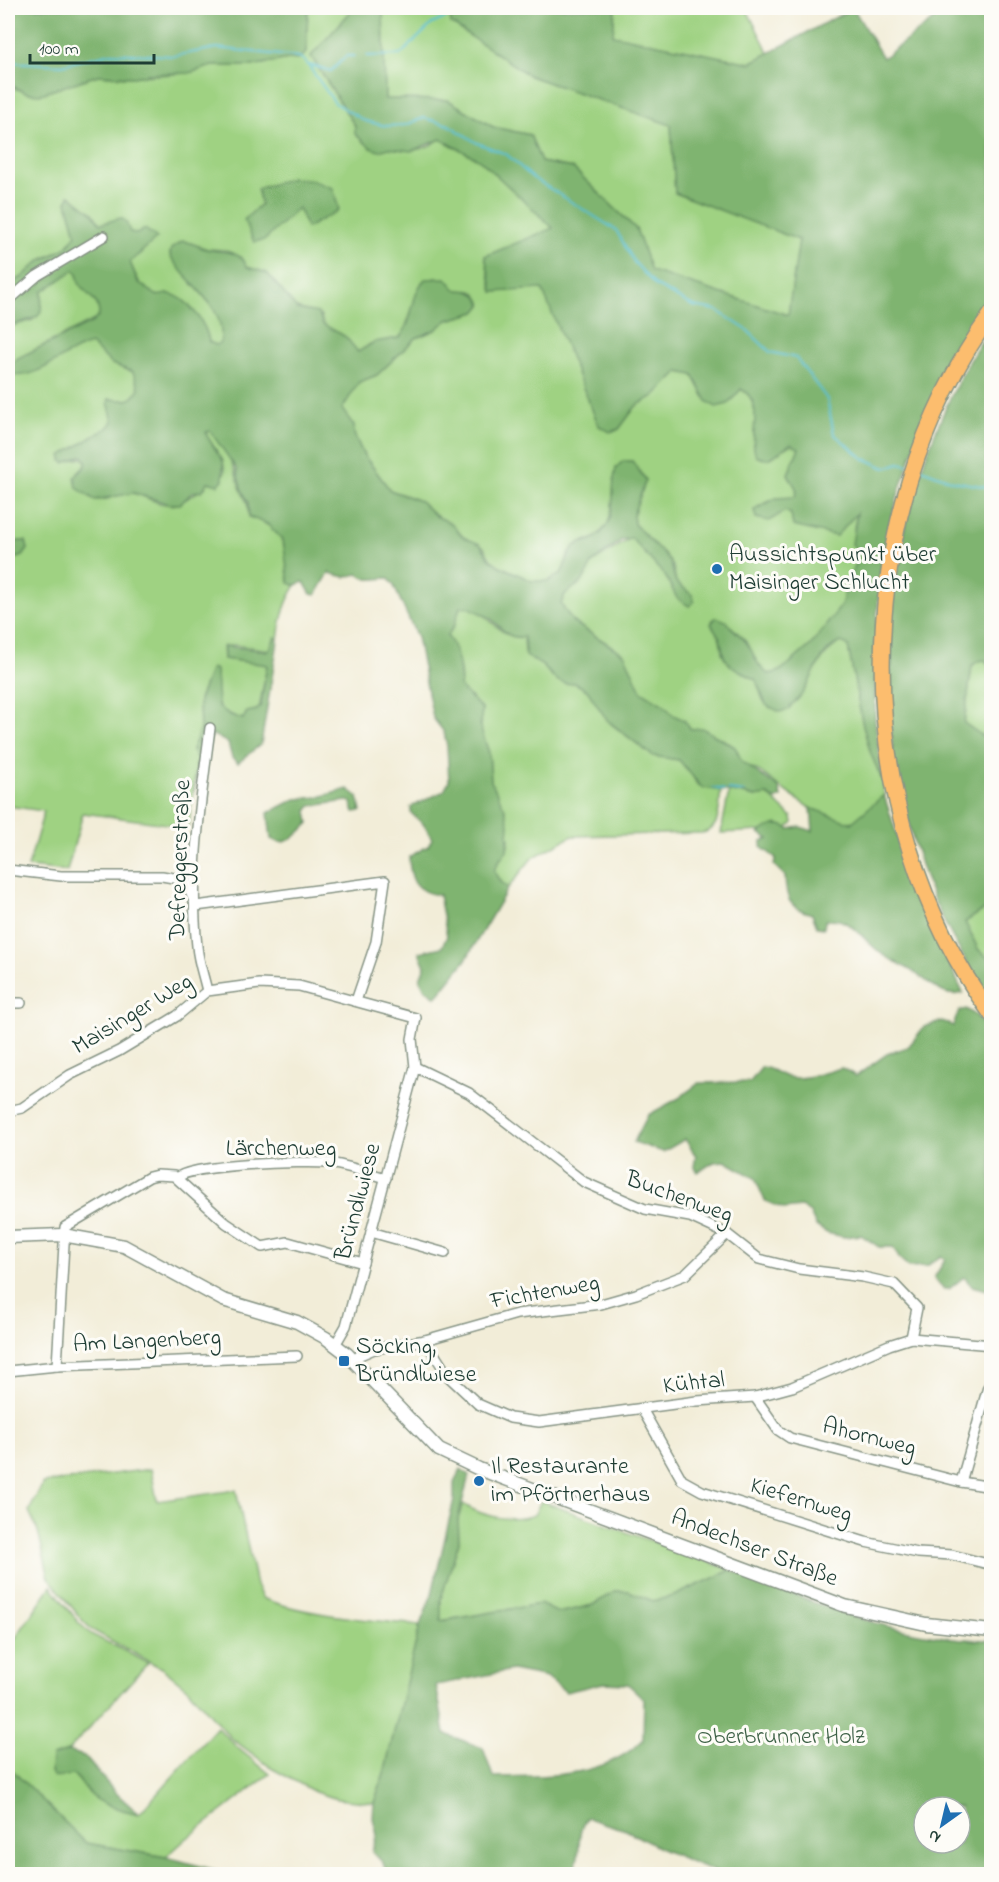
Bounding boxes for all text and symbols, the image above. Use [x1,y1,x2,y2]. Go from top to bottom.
scale bar [30,27,154,65]
text: 100 m [39,37,79,63]
place label: Aussichtspunkt über Maisinger Schlucht [729,538,937,601]
marker: Aussichtspunkt über Maisinger Schlucht [710,562,724,576]
street label: Defreggerstraße [161,779,201,942]
street label: Maisinger Weg [66,965,200,1065]
street label: Lärchenweg [226,1132,336,1167]
street label: Bründlwiese [326,1139,392,1266]
street label: Buchenweg [620,1162,737,1234]
street label: Fichtenweg [487,1266,602,1320]
street label: Am Langenberg [72,1321,222,1363]
place label: Söcking, Bründlwiese [355,1330,477,1393]
marker: Söcking, Bründlwiese [337,1354,351,1368]
street label: Kühtal [661,1363,727,1405]
street label: Ahornweg [819,1410,919,1466]
place label: Il Restaurante im Pförtnerhaus [491,1450,650,1513]
street label: Kiefernweg [746,1469,856,1533]
marker: Il Restaurante im Pförtnerhaus [472,1474,486,1488]
street label: Andechser Straße [665,1501,843,1597]
park label: Oberbrunner Holz [697,1720,866,1755]
north arrow [912,1795,972,1855]
text: N [923,1823,946,1849]

